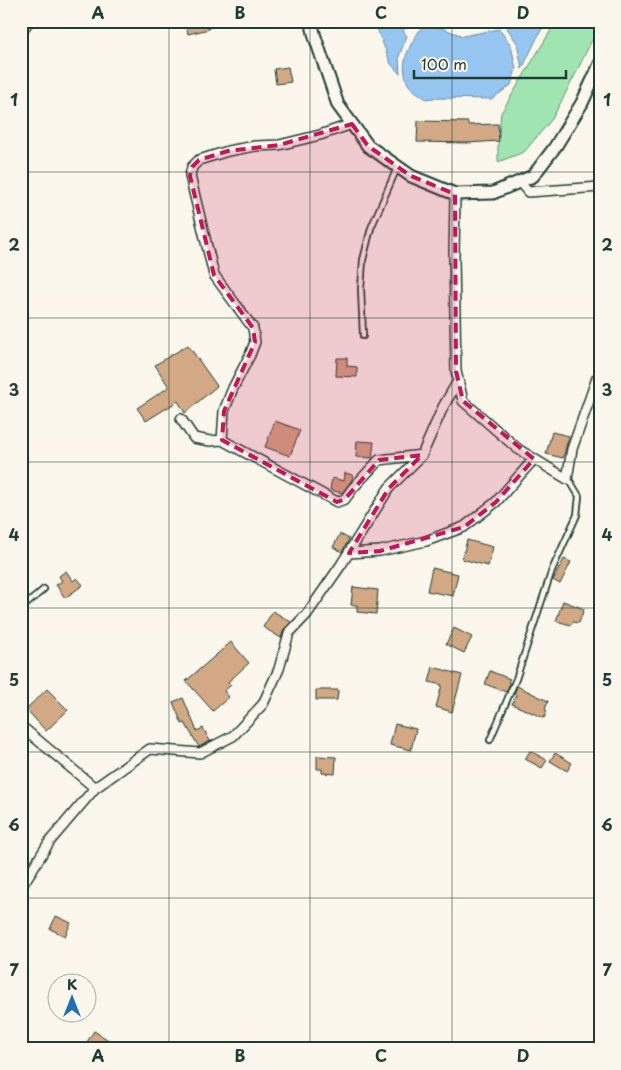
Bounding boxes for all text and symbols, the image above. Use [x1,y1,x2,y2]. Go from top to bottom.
text: A [92,0,105,24]
text: B [235,0,246,24]
text: C [375,0,387,24]
text: D [517,0,529,24]
scale bar [414,48,566,80]
text: 100 m [421,52,467,75]
text: 1 [10,87,18,111]
text: 1 [603,87,611,111]
text: 2 [8,232,20,256]
text: 2 [601,232,613,256]
text: 3 [9,377,19,401]
text: 3 [602,377,612,401]
text: 4 [9,522,20,546]
text: 4 [602,522,613,546]
text: 5 [9,667,19,691]
text: 5 [602,667,612,691]
text: 6 [8,812,20,836]
text: 6 [601,812,613,836]
text: 7 [9,957,19,981]
text: 7 [602,957,612,981]
north arrow [48,972,98,1022]
text: K [67,974,77,995]
text: A [92,1043,105,1067]
text: B [235,1043,246,1067]
text: C [375,1043,387,1067]
text: D [517,1043,529,1067]

